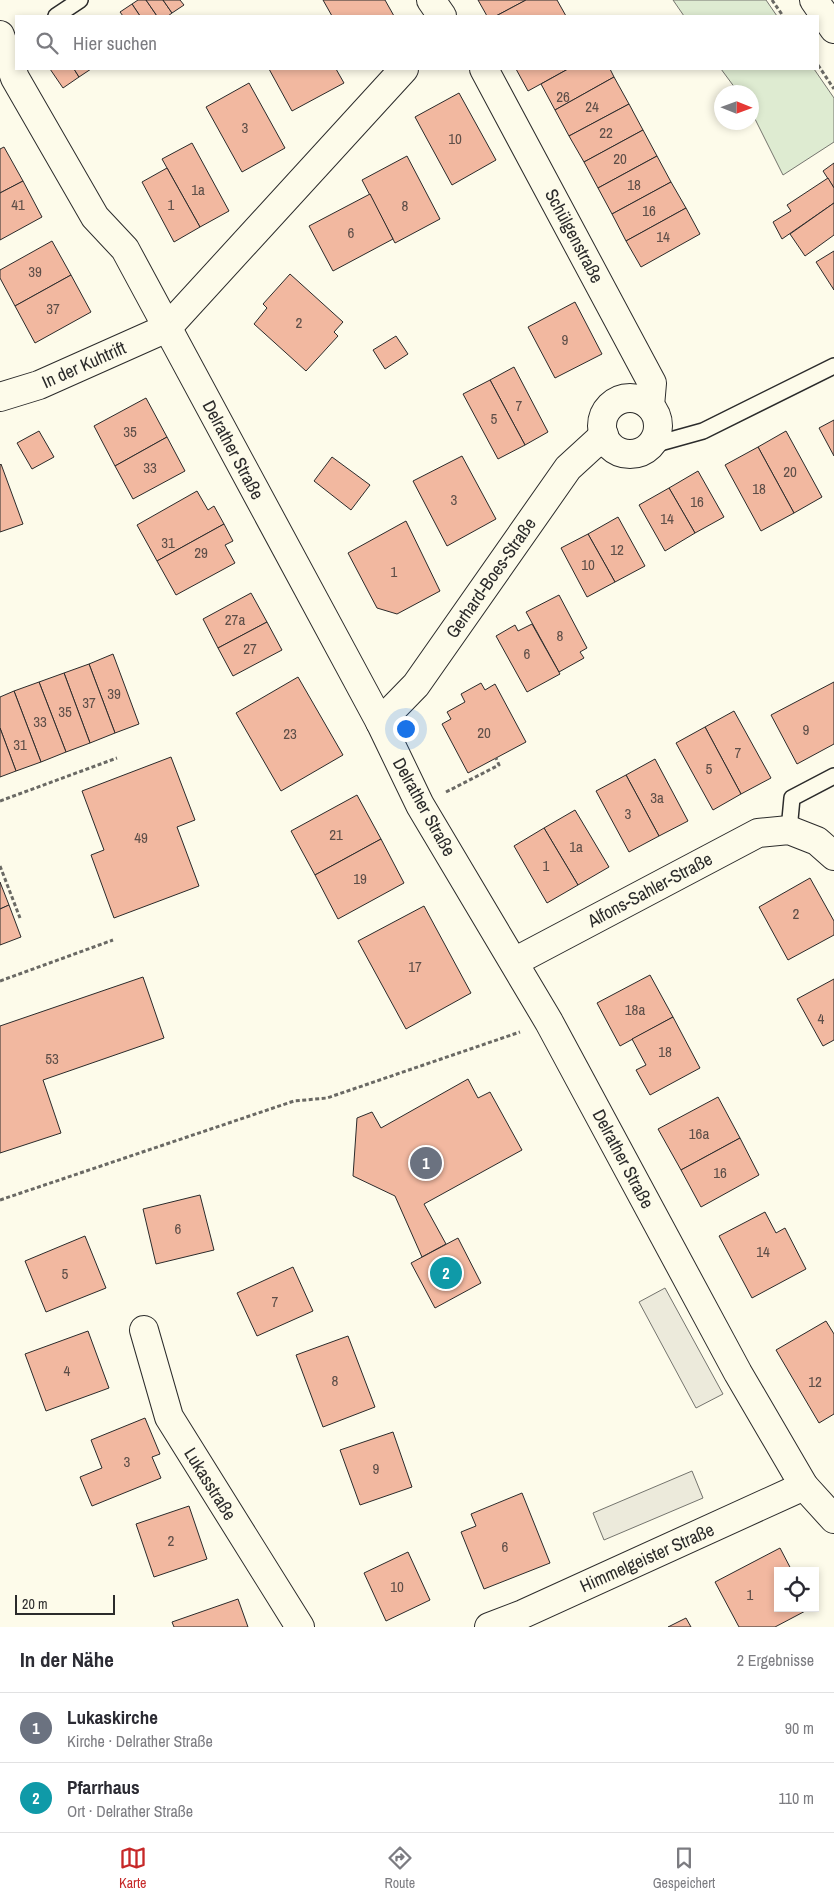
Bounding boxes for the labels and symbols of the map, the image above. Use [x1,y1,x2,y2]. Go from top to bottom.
north arrow [714,85,759,130]
house number: 26 [556,86,570,107]
house number: 24 [585,96,599,117]
house number: 3 [242,117,249,138]
house number: 22 [599,122,613,143]
house number: 10 [448,128,462,149]
house number: 20 [613,148,627,169]
house number: 18 [627,174,641,195]
house number: 1a [191,179,205,200]
street label: Schülgenstraße [539,184,610,287]
house number: 41 [11,194,25,215]
house number: 1 [168,194,175,215]
house number: 8 [402,195,409,216]
house number: 16 [642,200,656,221]
house number: 6 [348,222,355,243]
house number: 14 [656,226,670,247]
house number: 39 [28,261,42,282]
house number: 37 [46,298,60,319]
house number: 2 [296,312,303,333]
house number: 9 [562,329,569,350]
street label: In der Kuhtrift [38,335,130,394]
house number: 7 [516,395,523,416]
street label: Delrather Straße [197,396,270,504]
house number: 5 [491,408,498,429]
house number: 35 [123,421,137,442]
house number: 33 [143,457,157,478]
house number: 20 [783,461,797,482]
house number: 18 [752,478,766,499]
house number: 3 [451,489,458,510]
house number: 16 [690,491,704,512]
house number: 14 [660,508,674,529]
street label: Gerhard-Boes-Straße [440,512,542,643]
house number: 31 [161,532,175,553]
house number: 12 [610,539,624,560]
house number: 29 [194,542,208,563]
house number: 10 [581,554,595,575]
house number: 1 [391,561,398,582]
house number: 27a [225,609,245,630]
house number: 8 [557,625,564,646]
house number: 27 [243,638,257,659]
house number: 6 [524,643,531,664]
house number: 39 [107,683,121,704]
house number: 37 [82,692,96,713]
house number: 35 [58,701,72,722]
house number: 33 [33,711,47,732]
your location [393,716,419,742]
house number: 9 [803,719,810,740]
house number: 20 [477,722,491,743]
house number: 23 [283,723,297,744]
house number: 31 [13,734,27,755]
house number: 7 [735,742,742,763]
street label: Delrather Straße [387,753,462,861]
house number: 5 [706,758,713,779]
house number: 3a [650,787,664,808]
house number: 3 [625,803,632,824]
house number: 21 [329,824,343,845]
house number: 49 [134,827,148,848]
house number: 1a [569,836,583,857]
street label: Alfons-Sahler-Straße [582,846,716,933]
house number: 1 [543,855,550,876]
house number: 19 [353,868,367,889]
house number: 2 [793,903,800,924]
house number: 17 [408,956,422,977]
house number: 18a [625,999,645,1020]
house number: 4 [818,1008,825,1029]
house number: 18 [658,1041,672,1062]
house number: 53 [45,1048,59,1069]
street label: Delrather Straße [587,1105,660,1213]
house number: 16a [689,1123,709,1144]
pin: 1 [410,1144,442,1182]
house number: 16 [713,1162,727,1183]
house number: 6 [175,1218,182,1239]
house number: 14 [756,1241,770,1262]
pin: 2 [430,1254,462,1292]
house number: 5 [62,1263,69,1284]
house number: 7 [272,1291,279,1312]
house number: 4 [64,1360,71,1381]
house number: 8 [332,1370,339,1391]
house number: 12 [808,1371,822,1392]
street label: Lukasstraße [178,1443,243,1525]
house number: 3 [124,1451,131,1472]
house number: 9 [373,1458,380,1479]
street label: Himmelgeister Straße [576,1517,718,1598]
house number: 2 [168,1530,175,1551]
house number: 6 [502,1536,509,1557]
house number: 10 [390,1576,404,1597]
house number: 1 [747,1584,754,1605]
scale bar [15,1592,115,1615]

